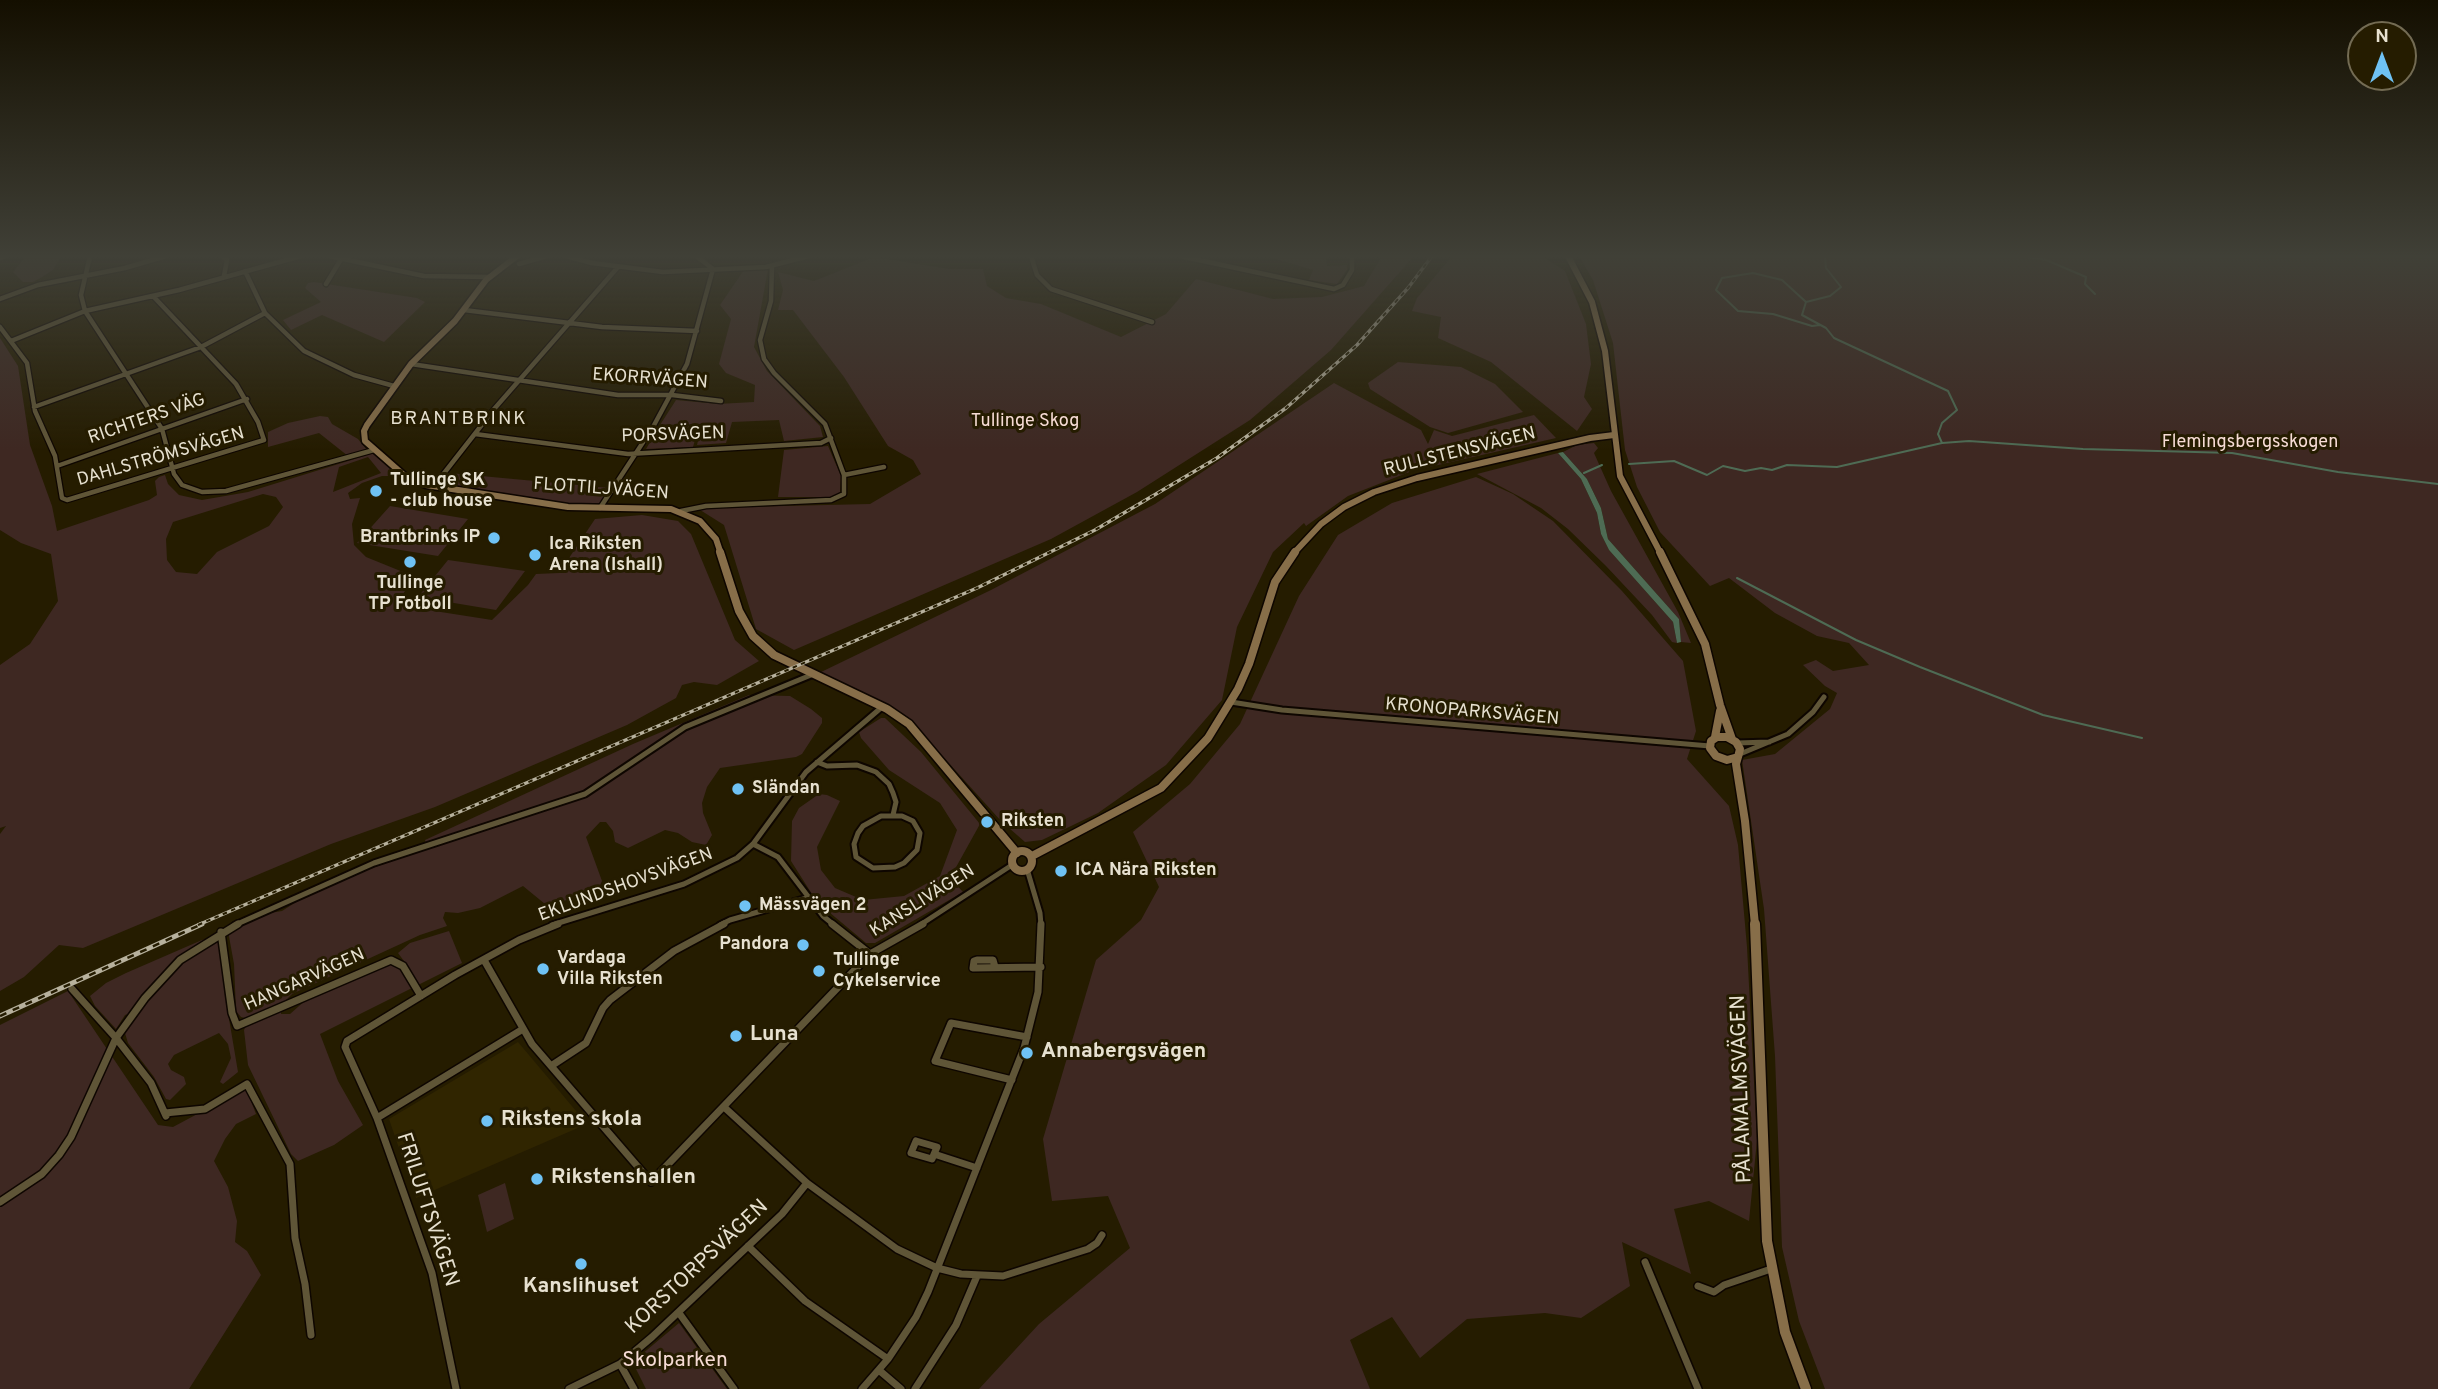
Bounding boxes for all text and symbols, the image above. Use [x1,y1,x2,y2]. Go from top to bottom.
north arrow [2347,21,2417,91]
text: N [2375,25,2389,49]
street label: EKORRVÄGEN [592,365,708,395]
street label: RICHTERS VÄG [85,390,209,450]
district label: BRANTBRINK [391,409,527,431]
park label: Tullinge Skog [971,411,1079,433]
street label: PORSVÄGEN [621,423,725,449]
street label: DAHLSTRÖMSVÄGEN [75,424,247,492]
street label: RULLSTENSVÄGEN [1382,424,1538,482]
park label: Flemingsbergsskogen [2162,432,2338,454]
place label: Tullinge SK - club house [390,470,493,512]
street label: FLOTTILJVÄGEN [532,474,670,506]
marker: Tullinge SK - club house [368,483,384,499]
place label: Brantbrinks IP [360,527,480,549]
marker: Brantbrinks IP [486,530,502,546]
place label: Ica Riksten Arena (Ishall) [549,534,663,576]
marker: Ica Riksten Arena (Ishall) [527,547,543,563]
marker: Tullinge TP Fotboll [402,554,418,570]
place label: Tullinge TP Fotboll [368,573,452,616]
street label: KRONOPARKSVÄGEN [1384,695,1560,731]
place label: Sländan [752,778,820,800]
marker: Sländan [730,781,746,797]
place label: Riksten [1001,811,1064,833]
marker: Riksten [979,814,995,830]
street label: EKLUNDSHOVSVÄGEN [536,844,716,928]
place label: ICA Nära Riksten [1075,860,1217,882]
street label: KANSLIVÄGEN [867,861,979,943]
marker: ICA Nära Riksten [1053,863,1069,879]
place label: Mässvägen 2 [759,895,867,917]
marker: Mässvägen 2 [737,898,753,914]
place label: Pandora [719,934,789,956]
marker: Pandora [795,937,811,953]
street label: HANGARVÄGEN [241,945,369,1017]
place label: Vardaga Villa Riksten [557,948,663,990]
place label: Tullinge Cykelservice [833,950,941,992]
marker: Vardaga Villa Riksten [535,961,551,977]
marker: Tullinge Cykelservice [811,963,827,979]
street label: PÅLAMALMSVÄGEN [1727,994,1759,1184]
place label: Luna [750,1023,798,1049]
marker: Luna [728,1028,744,1044]
place label: Annabergsvägen [1041,1040,1206,1066]
marker: Annabergsvägen [1019,1045,1035,1061]
place label: Rikstens skola [501,1108,642,1134]
marker: Rikstens skola [479,1113,495,1129]
street label: FRILUFTSVÄGEN [389,1130,463,1290]
place label: Rikstenshallen [551,1166,696,1192]
marker: Rikstenshallen [529,1171,545,1187]
street label: KORSTORPSVÄGEN [621,1195,775,1341]
marker: Kanslihuset [573,1256,589,1272]
place label: Kanslihuset [523,1275,639,1301]
park label: Skolparken [622,1349,728,1375]

